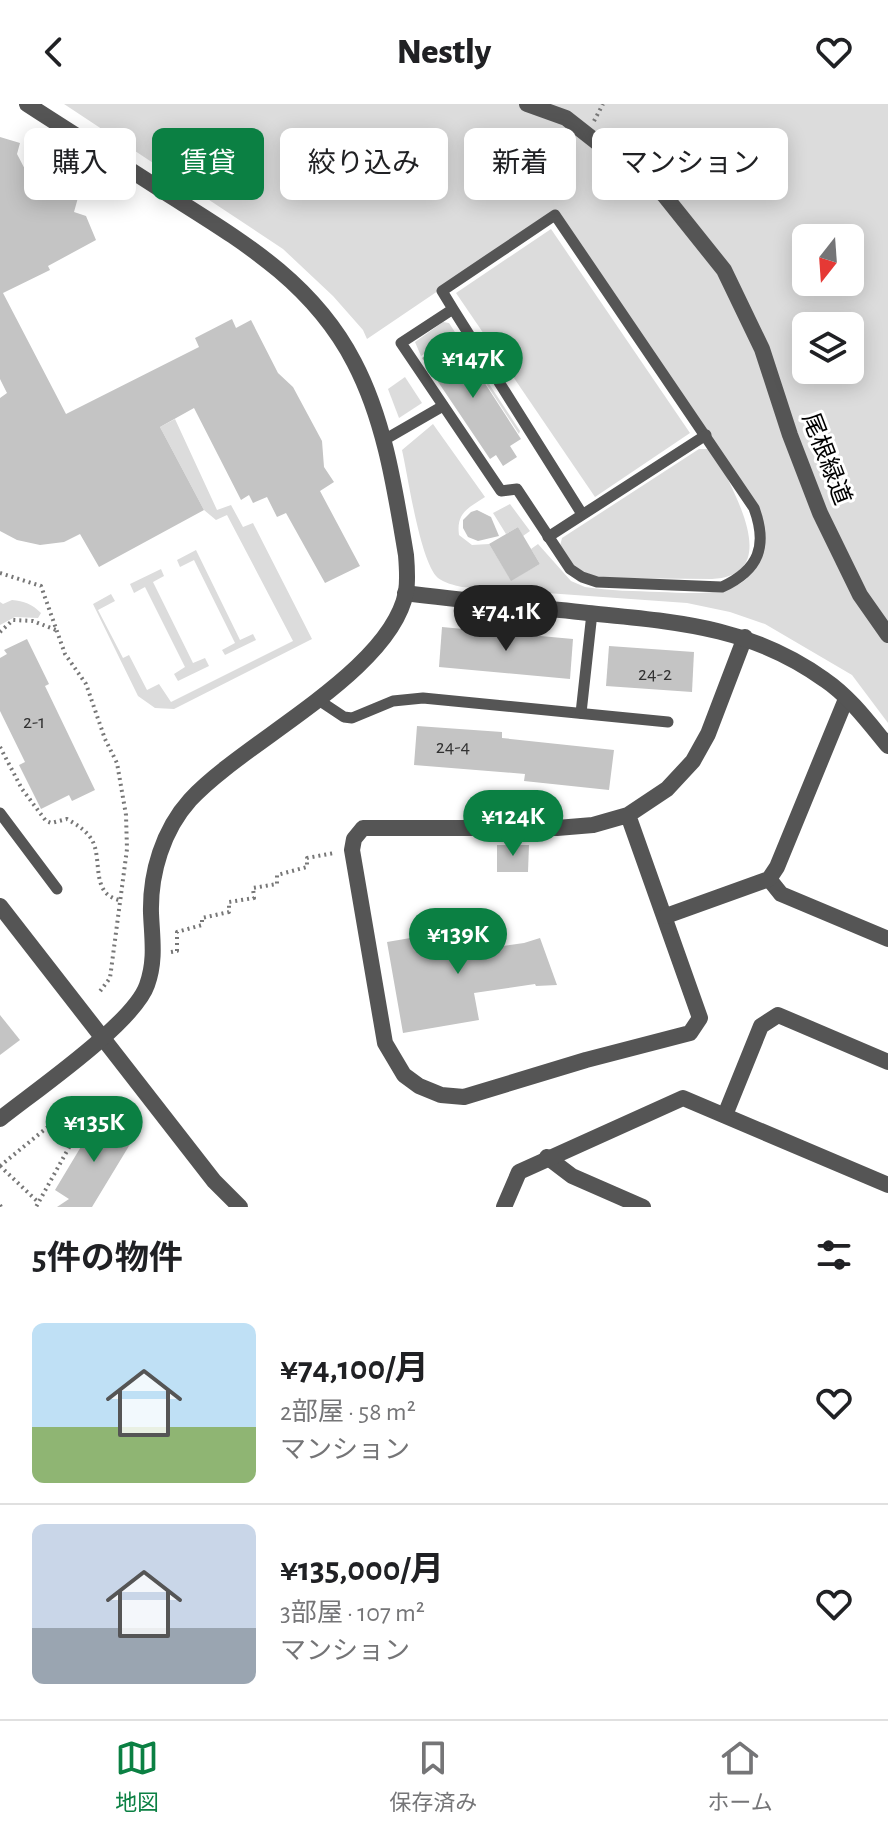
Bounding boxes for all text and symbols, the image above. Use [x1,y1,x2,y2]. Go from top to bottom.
icon: back [32,30,76,74]
icon: heart [812,30,856,74]
text: Nestly [397,34,491,70]
chip: 購入 [24,128,136,200]
chip: 賃貸 [152,128,264,200]
chip: 絞り込み [280,128,448,200]
chip: 新着 [464,128,576,200]
chip: マンション [592,128,788,200]
north arrow [792,224,864,296]
map controls [792,224,864,384]
button: layers [792,312,864,384]
pin: ¥147K [417,332,529,400]
text: ¥147K [442,345,504,371]
street label: 尾根緑道 [798,409,856,508]
pin: ¥74.1K [441,585,571,653]
text: ¥74.1K [472,598,540,624]
house number: 24-2 [638,664,672,684]
house number: 2-1 [23,712,45,732]
house number: 24-4 [436,737,470,757]
pin: ¥124K [457,790,569,858]
text: ¥124K [481,803,545,829]
pin: ¥139K [402,908,514,976]
text: ¥139K [427,921,489,947]
pin: ¥135K [38,1096,150,1164]
text: ¥135K [64,1109,124,1135]
icon: filters [812,1233,856,1277]
text: 5件の物件 [32,1242,183,1276]
text: ¥74,100/月 [280,1352,429,1386]
icon: home [96,1355,192,1451]
icon: heart [812,1381,856,1425]
text: 2部屋 · 58 m² [280,1399,416,1425]
text: マンション [280,1437,410,1463]
text: ¥135,000/月 [280,1553,444,1587]
icon: home [96,1556,192,1652]
icon: heart [812,1582,856,1626]
text: 3部屋 · 107 m² [280,1600,425,1626]
text: マンション [280,1638,410,1664]
tab: 地図 [115,1736,159,1816]
tab: 保存済み [389,1736,477,1816]
tab: ホーム [708,1736,773,1816]

